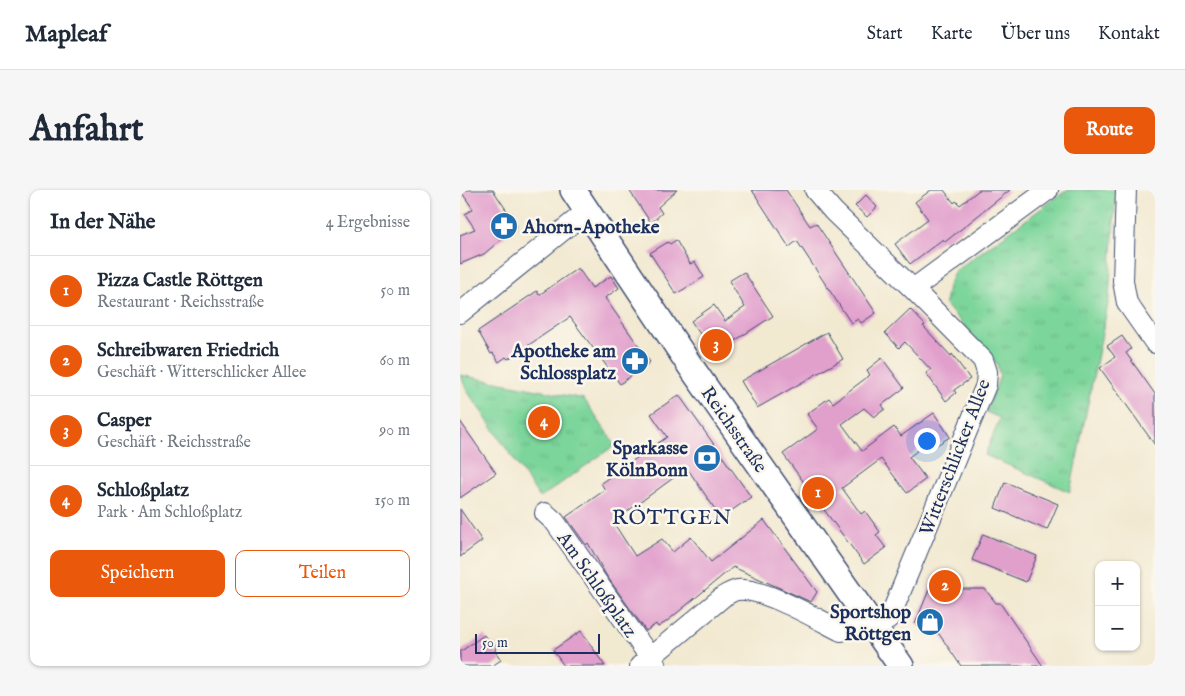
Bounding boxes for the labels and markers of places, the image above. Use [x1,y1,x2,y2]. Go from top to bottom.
pharmacy icon: Ahorn-Apotheke [489,211,519,241]
place label: Ahorn-Apotheke [522,216,660,240]
pin: 3 [700,326,732,364]
place label: Apotheke am Schlossplatz [511,340,616,386]
pharmacy icon: Apotheke am Schlossplatz [620,346,650,376]
pin: 4 [528,403,560,441]
place label: Sparkasse KölnBonn [606,437,688,483]
bank icon: Sparkasse KölnBonn [692,443,722,473]
pin: 1 [802,474,834,512]
pin: 2 [929,567,961,605]
place label: Sportshop Röttgen [830,601,912,647]
shop icon: Sportshop Röttgen [915,607,945,637]

